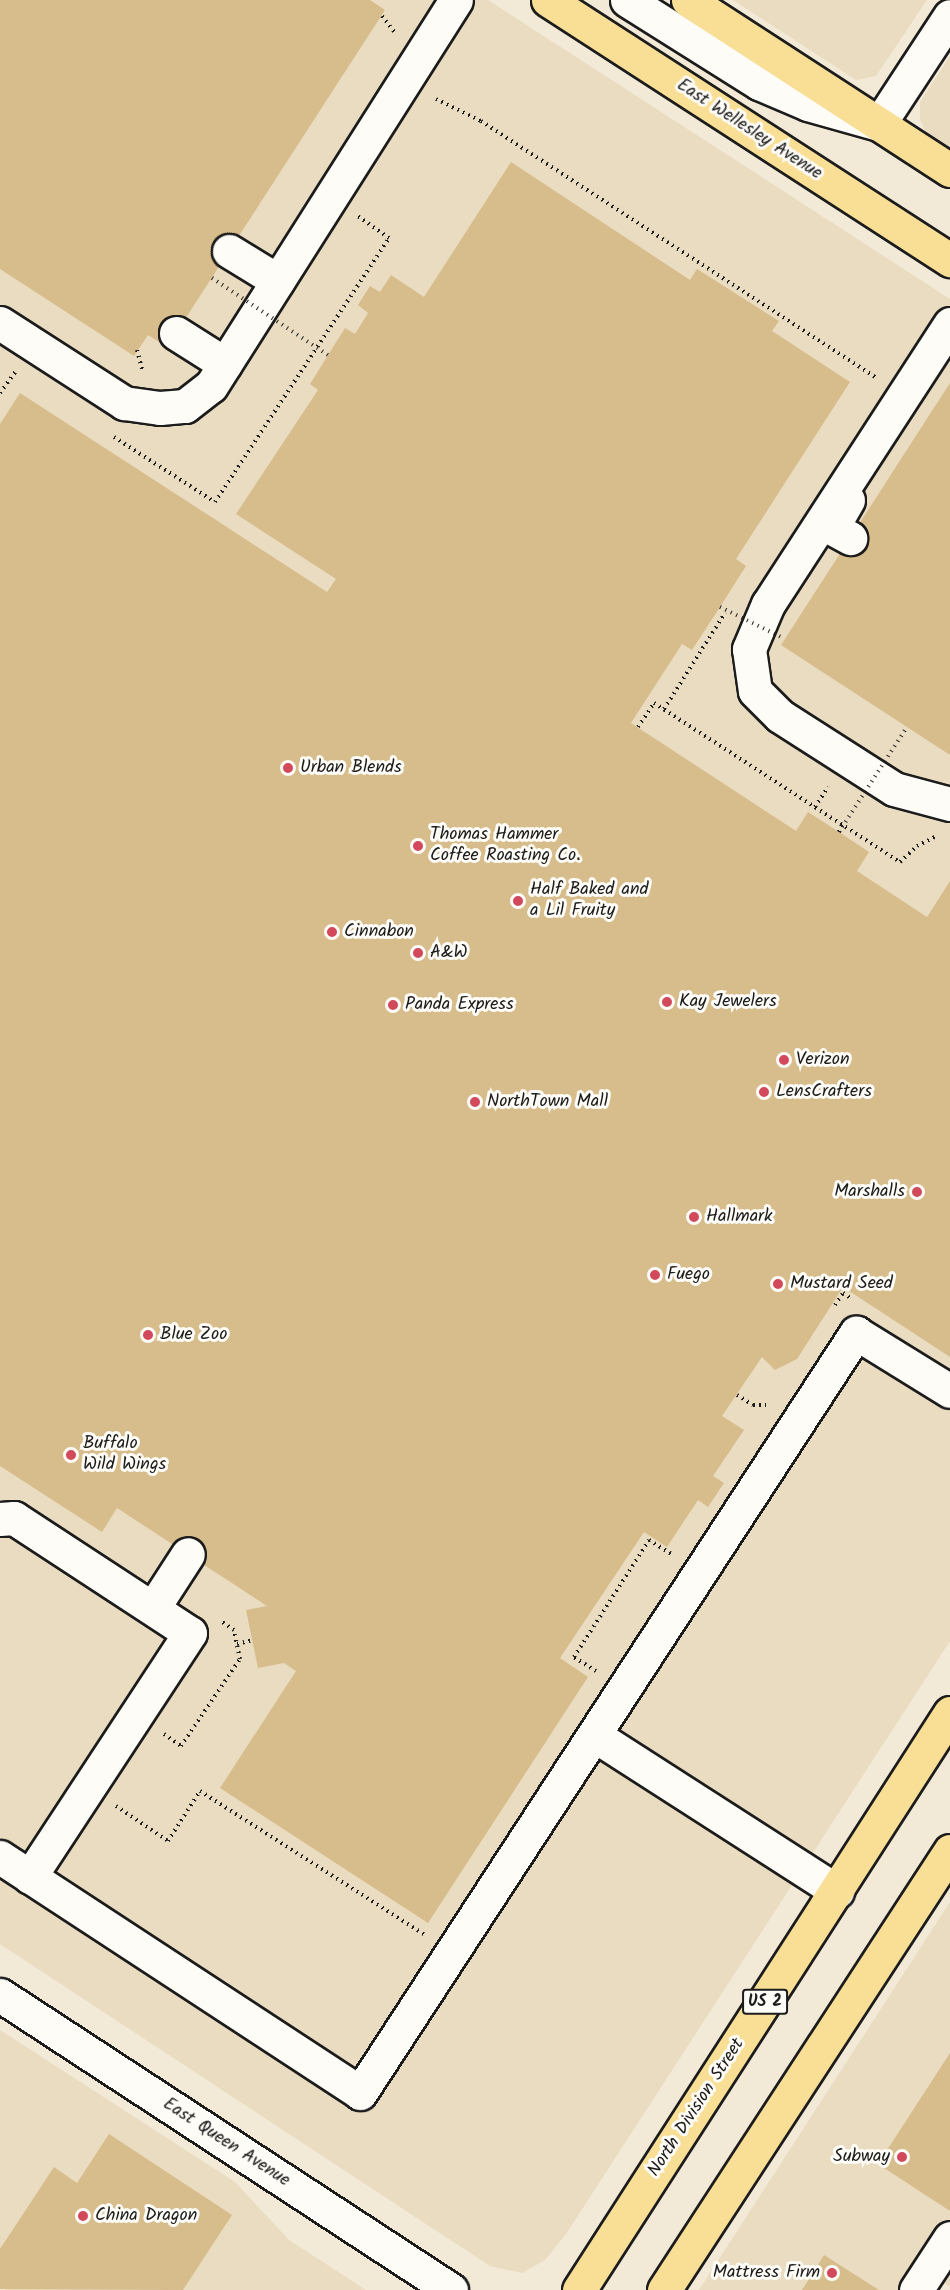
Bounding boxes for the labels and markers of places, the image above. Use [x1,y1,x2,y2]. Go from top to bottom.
place label: Urban Blends [300,757,402,779]
marker: Urban Blends [281,761,295,775]
place label: Thomas Hammer Coffee Roasting Co. [430,825,580,868]
marker: Thomas Hammer Coffee Roasting Co. [411,839,425,853]
place label: Half Baked and a Lil Fruity [530,880,649,922]
marker: Half Baked and a Lil Fruity [511,894,525,908]
place label: Cinnabon [344,921,414,943]
marker: Cinnabon [325,925,339,939]
place label: A&W [430,942,468,964]
marker: A&W [411,946,425,960]
place label: Kay Jewelers [679,991,777,1013]
place label: Panda Express [405,994,514,1016]
marker: Kay Jewelers [660,995,674,1009]
marker: Panda Express [386,998,400,1012]
place label: Verizon [796,1049,850,1071]
marker: Verizon [777,1053,791,1067]
place label: LensCrafters [776,1081,872,1103]
marker: LensCrafters [757,1085,771,1099]
place label: NorthTown Mall [487,1091,608,1113]
marker: NorthTown Mall [468,1095,482,1109]
place label: Marshalls [834,1181,905,1203]
marker: Marshalls [910,1185,924,1199]
place label: Hallmark [706,1206,772,1228]
marker: Hallmark [687,1210,701,1224]
place label: Fuego [667,1264,710,1286]
marker: Fuego [648,1268,662,1282]
place label: Mustard Seed [790,1273,893,1295]
marker: Mustard Seed [771,1277,785,1291]
place label: Blue Zoo [160,1324,227,1346]
marker: Blue Zoo [141,1328,155,1342]
place label: Buffalo Wild Wings [83,1434,166,1476]
marker: Buffalo Wild Wings [64,1448,78,1462]
place label: Subway [833,2146,890,2168]
marker: Subway [895,2150,909,2164]
place label: China Dragon [95,2205,197,2227]
marker: China Dragon [76,2209,90,2223]
place label: Mattress Firm [713,2262,820,2284]
marker: Mattress Firm [825,2266,839,2280]

